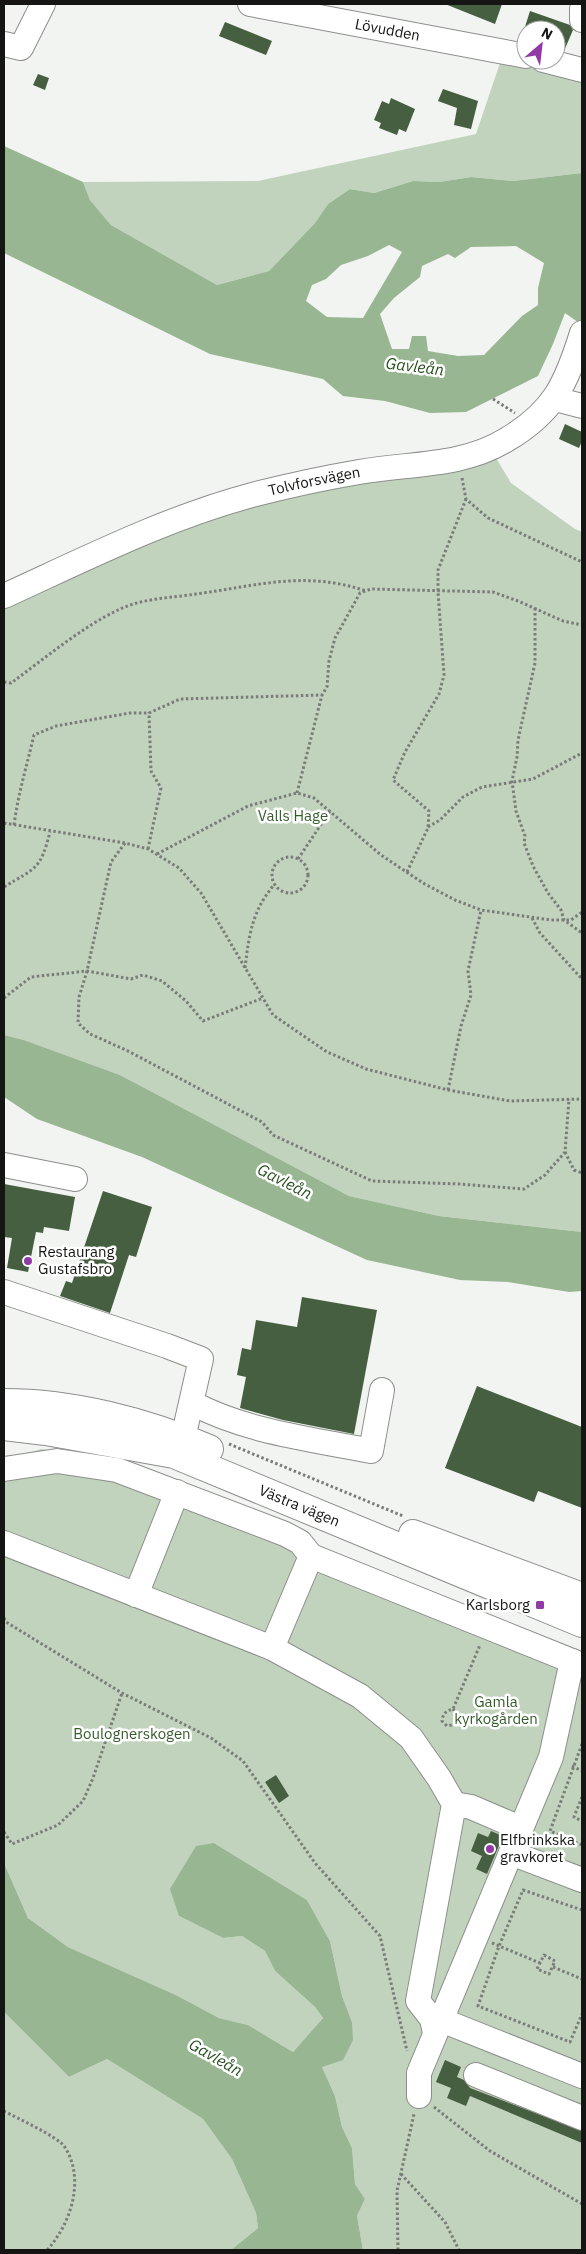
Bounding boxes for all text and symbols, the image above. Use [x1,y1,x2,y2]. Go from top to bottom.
street label: Lövudden [354,14,422,45]
north arrow [516,20,566,70]
text: N [538,23,556,44]
water label: Gavleån [385,353,445,379]
street label: Tolvforsvägen [266,462,362,500]
park label: Valls Hage [258,806,328,825]
water label: Gavleån [255,1159,315,1203]
place label: Restaurang Gustafsbro [38,1242,115,1278]
marker: Restaurang Gustafsbro [22,1255,34,1267]
street label: Västra vägen [256,1480,343,1531]
place label: Karlsborg [466,1595,530,1614]
marker: Karlsborg [534,1599,546,1611]
park label: Gamla kyrkogården [454,1692,538,1728]
park label: Boulognerskogen [73,1724,191,1743]
place label: Elfbrinkska gravkoret [500,1830,575,1866]
marker: Elfbrinkska gravkoret [484,1843,496,1855]
water label: Gavleån [186,2034,246,2080]

